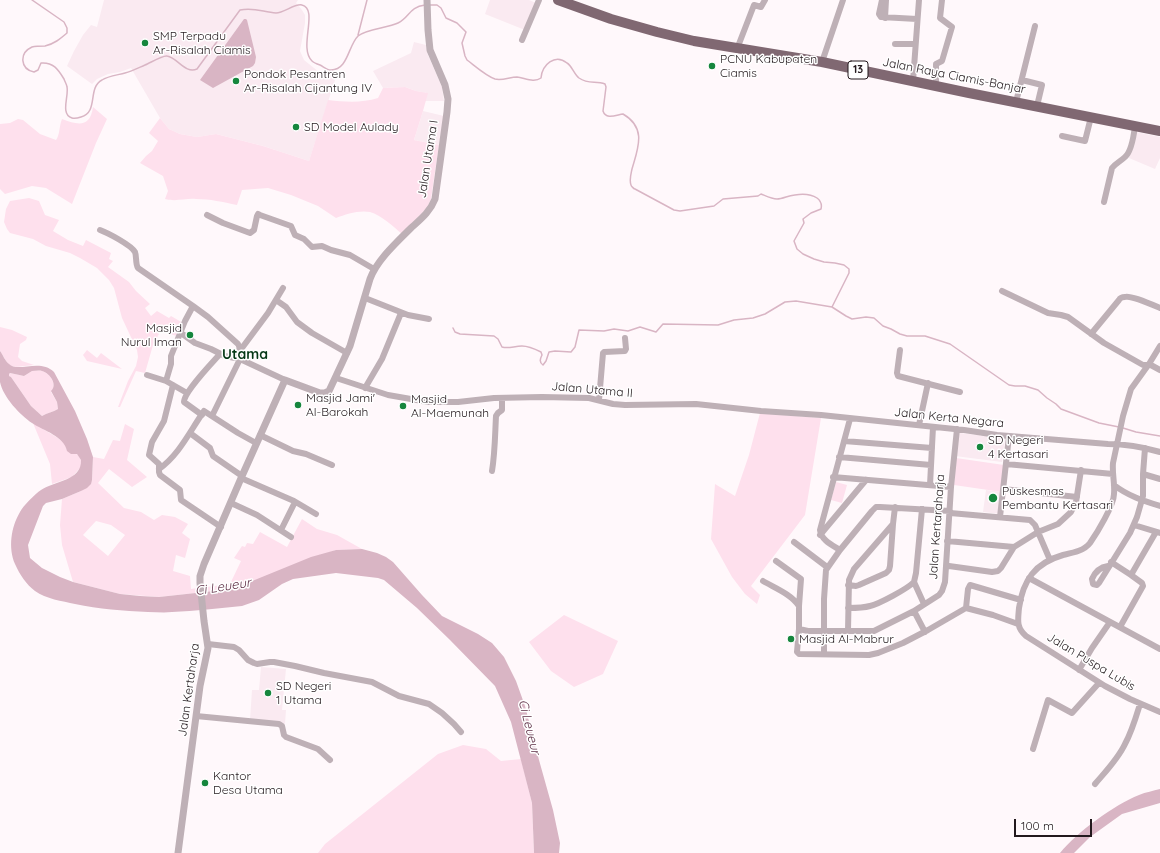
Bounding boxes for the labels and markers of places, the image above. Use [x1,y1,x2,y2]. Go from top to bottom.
place label: SMP Terpadu Ar-Risalah Ciamis [153,29,251,57]
marker: SMP Terpadu Ar-Risalah Ciamis [140,38,150,48]
place label: PCNU Kabupaten Ciamis [720,52,817,80]
marker: PCNU Kabupaten Ciamis [707,61,717,71]
place label: Pondok Pesantren Ar-Risalah Cijantung IV [244,67,372,95]
marker: Pondok Pesantren Ar-Risalah Cijantung IV [231,76,241,86]
place label: SD Model Aulady [304,120,398,134]
marker: SD Model Aulady [291,122,301,132]
place label: Masjid Nurul Iman [121,321,182,349]
marker: Masjid Nurul Iman [185,330,195,340]
place label: Masjid Jami' Al-Barokah [306,391,375,419]
place label: Masjid Al-Maemunah [411,392,489,420]
marker: Masjid Jami' Al-Barokah [293,400,303,410]
marker: Masjid Al-Maemunah [398,401,408,411]
place label: SD Negeri 4 Kertasari [988,433,1048,461]
marker: SD Negeri 4 Kertasari [975,442,985,452]
place label: Puskesmas Pembantu Kertasari [1002,484,1113,512]
marker: Puskesmas Pembantu Kertasari [987,492,999,504]
place label: Masjid Al-Mabrur [799,632,894,646]
marker: Masjid Al-Mabrur [786,634,796,644]
place label: SD Negeri 1 Utama [276,679,331,707]
marker: SD Negeri 1 Utama [263,688,273,698]
place label: Kantor Desa Utama [213,769,283,797]
marker: Kantor Desa Utama [200,778,210,788]

